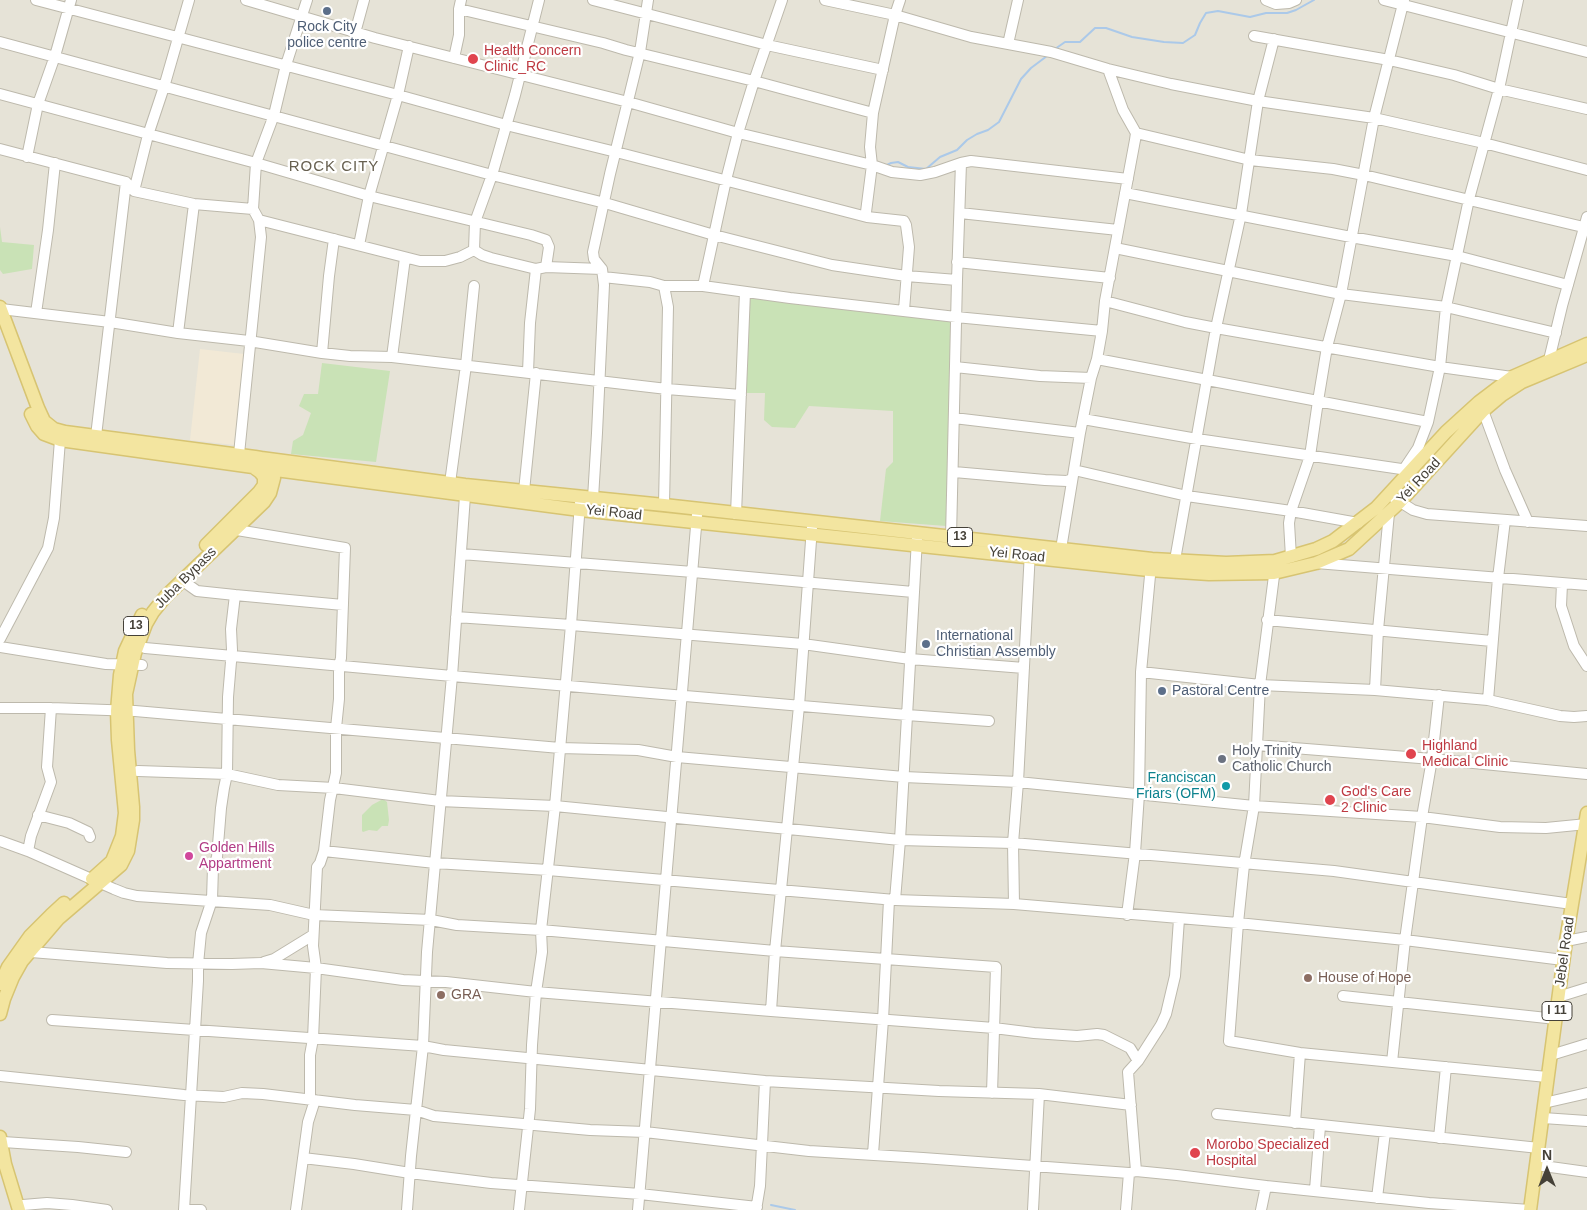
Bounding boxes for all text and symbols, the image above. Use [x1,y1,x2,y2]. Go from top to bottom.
marker: Rock City police centre [321,5,333,17]
place label: Rock City police centre [287,19,367,52]
place label: Health Concern Clinic_RC [484,43,581,75]
marker: Health Concern Clinic_RC [466,52,480,66]
district label: ROCK CITY [288,158,380,176]
street label: Yei Road [1394,455,1444,507]
street label: Yei Road [585,502,643,524]
road number: 13 [948,528,972,546]
street label: Juba Bypass [152,544,220,612]
street label: Yei Road [988,544,1046,566]
road number: 13 [124,616,148,636]
place label: International Christian Assembly [936,628,1056,660]
marker: International Christian Assembly [920,638,932,650]
place label: Pastoral Centre [1172,683,1269,699]
marker: Pastoral Centre [1156,685,1168,697]
place label: Highland Medical Clinic [1422,738,1508,770]
place label: Holy Trinity Catholic Church [1232,743,1332,776]
marker: Highland Medical Clinic [1404,747,1418,761]
marker: Holy Trinity Catholic Church [1216,753,1228,765]
place label: Franciscan Friars (OFM) [1136,770,1216,802]
marker: Franciscan Friars (OFM) [1220,780,1232,792]
place label: God's Care 2 Clinic [1341,784,1411,816]
marker: God's Care 2 Clinic [1323,793,1337,807]
place label: Golden Hills Appartment [199,840,274,872]
marker: Golden Hills Appartment [183,850,195,862]
street label: Jebel Road [1552,916,1578,988]
place label: House of Hope [1318,970,1411,986]
marker: House of Hope [1302,972,1314,984]
place label: GRA [451,987,481,1003]
marker: GRA [435,989,447,1001]
road number: I 11 [1542,1001,1572,1020]
place label: Morobo Specialized Hospital [1206,1137,1329,1170]
north arrow [1522,1145,1572,1195]
marker: Morobo Specialized Hospital [1188,1146,1202,1160]
text: N [1542,1147,1552,1163]

